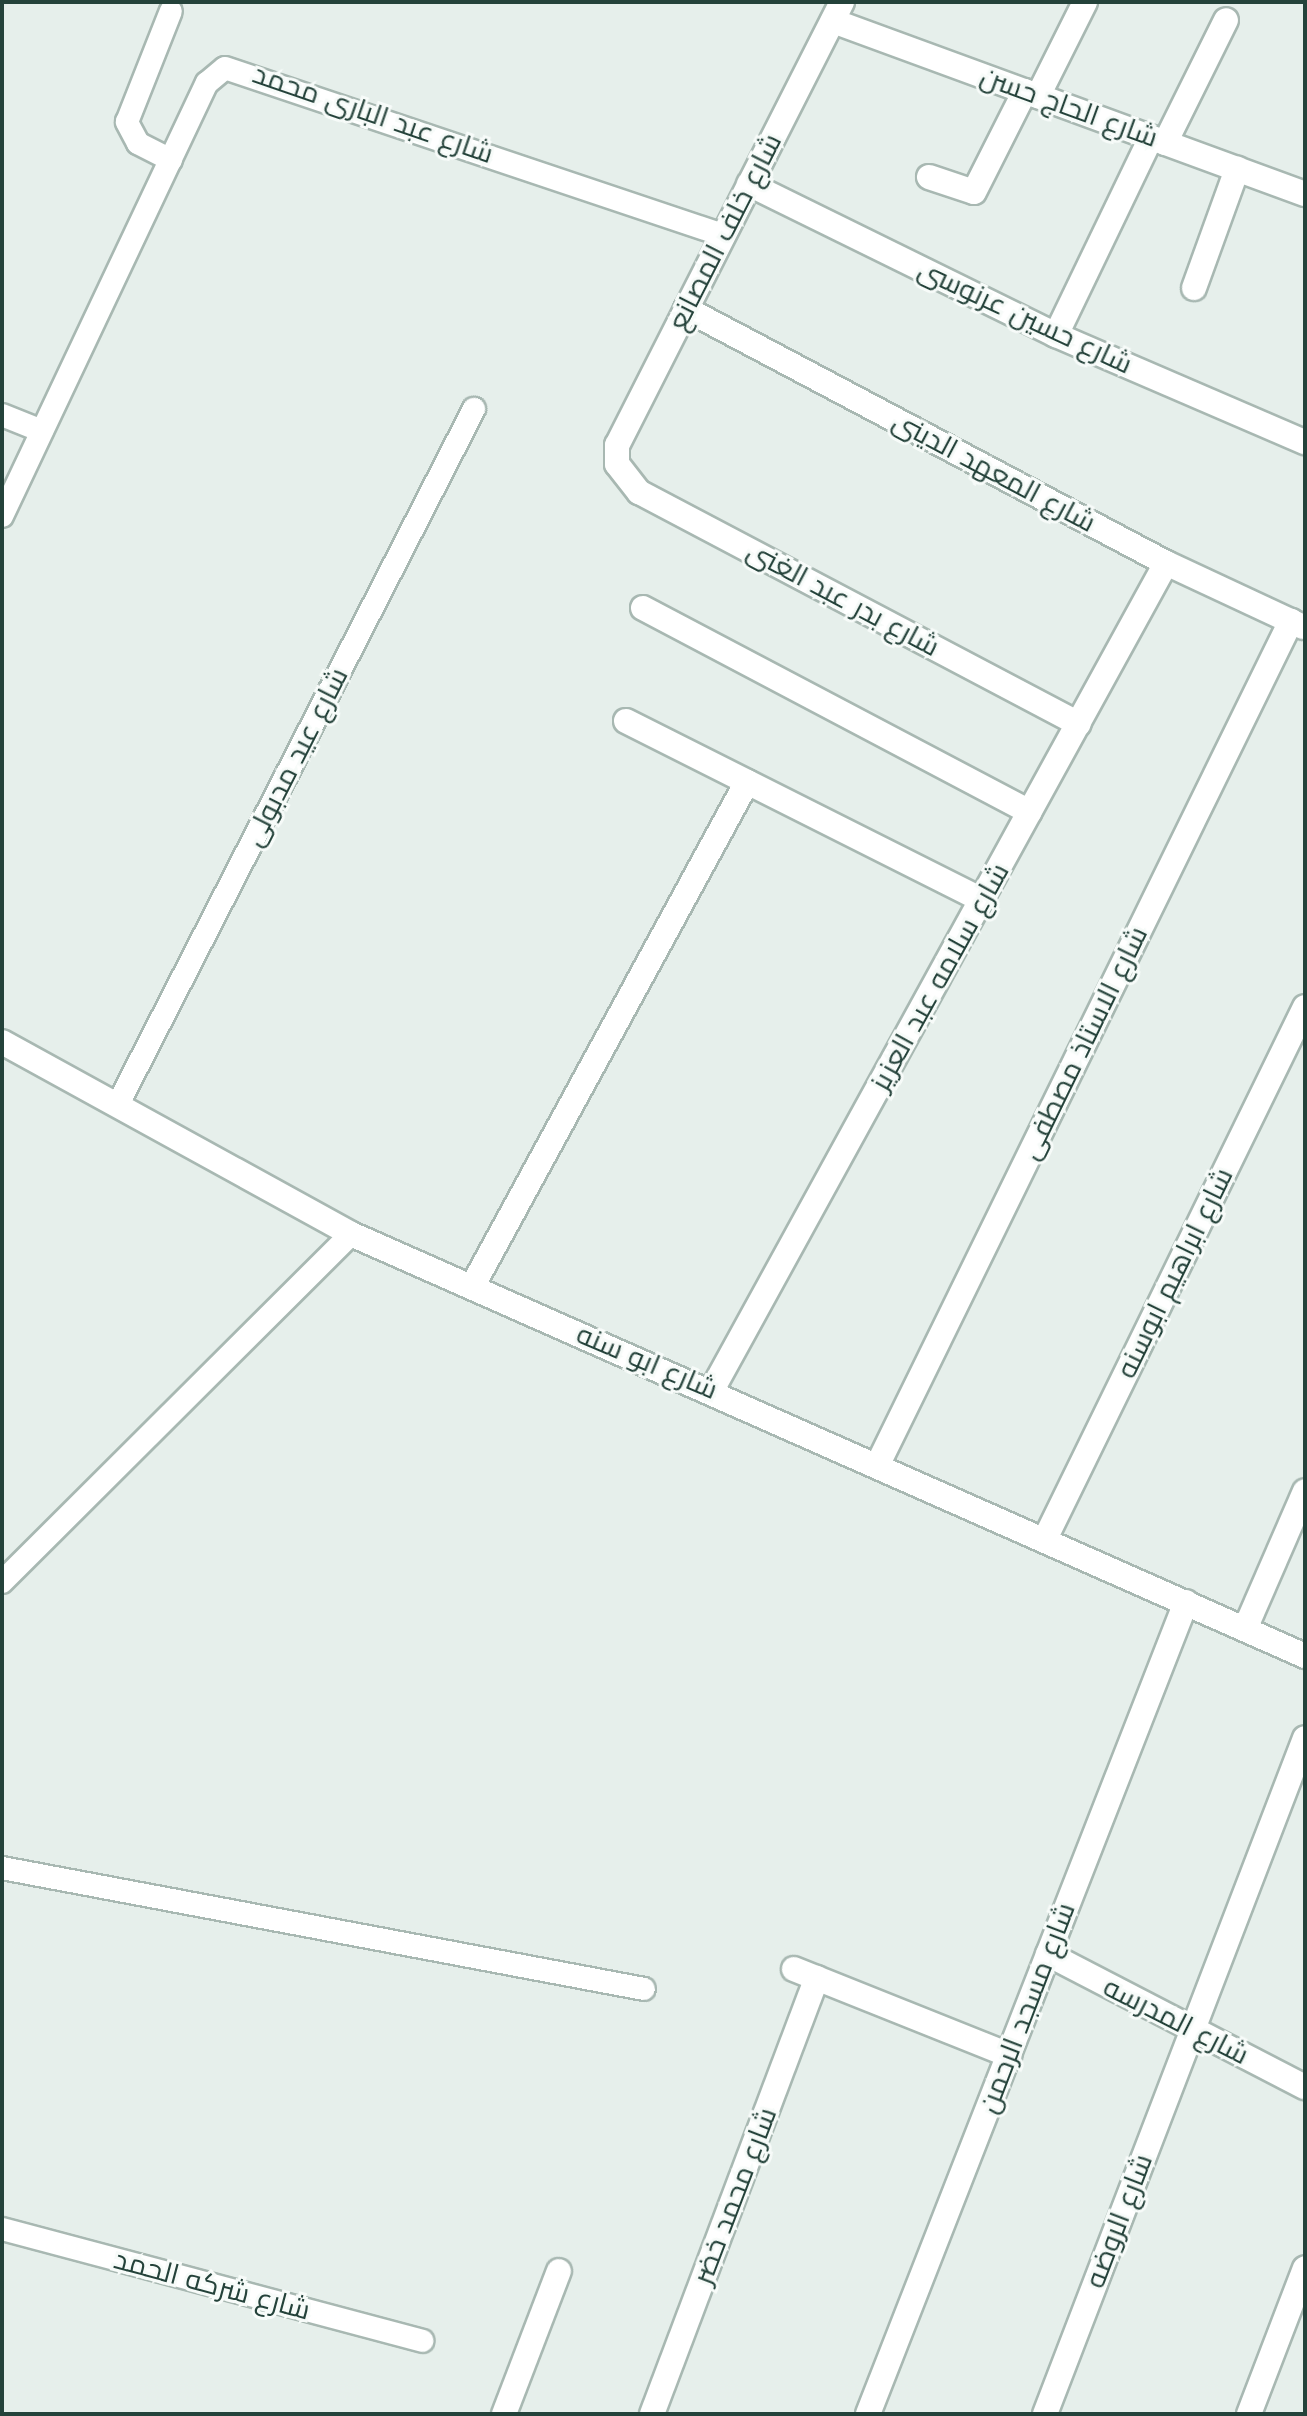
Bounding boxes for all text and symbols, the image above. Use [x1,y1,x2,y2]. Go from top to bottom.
street label: شارع عبد البارى محمد [248,57,498,171]
street label: شارع الحاج حسن [976,59,1162,155]
street label: شارع خلف المصانع [661,128,789,336]
street label: شارع حسين عرنوسى [913,253,1137,381]
street label: شارع المعهد الدينى [887,404,1101,540]
street label: شارع بدر عبد الغنى [741,534,945,664]
street label: شارع عيد مدبولى [237,662,355,852]
street label: شارع سلامه عبد العزيز [864,857,1016,1097]
street label: شارع الاستاذ مصطفى [1013,921,1155,1165]
street label: شارع ابراهيم ابوسنه [1110,1162,1240,1384]
street label: شارع ابو سنه [571,1317,723,1407]
street label: شارع مسجد الرحمن [971,1898,1083,2118]
street label: شارع المدرسه [1098,1970,1254,2072]
street label: شارع محمد خضر [686,2103,784,2289]
street label: شارع الروضه [1078,2149,1160,2293]
street label: شارع شركه الحمد [110,2243,314,2327]

